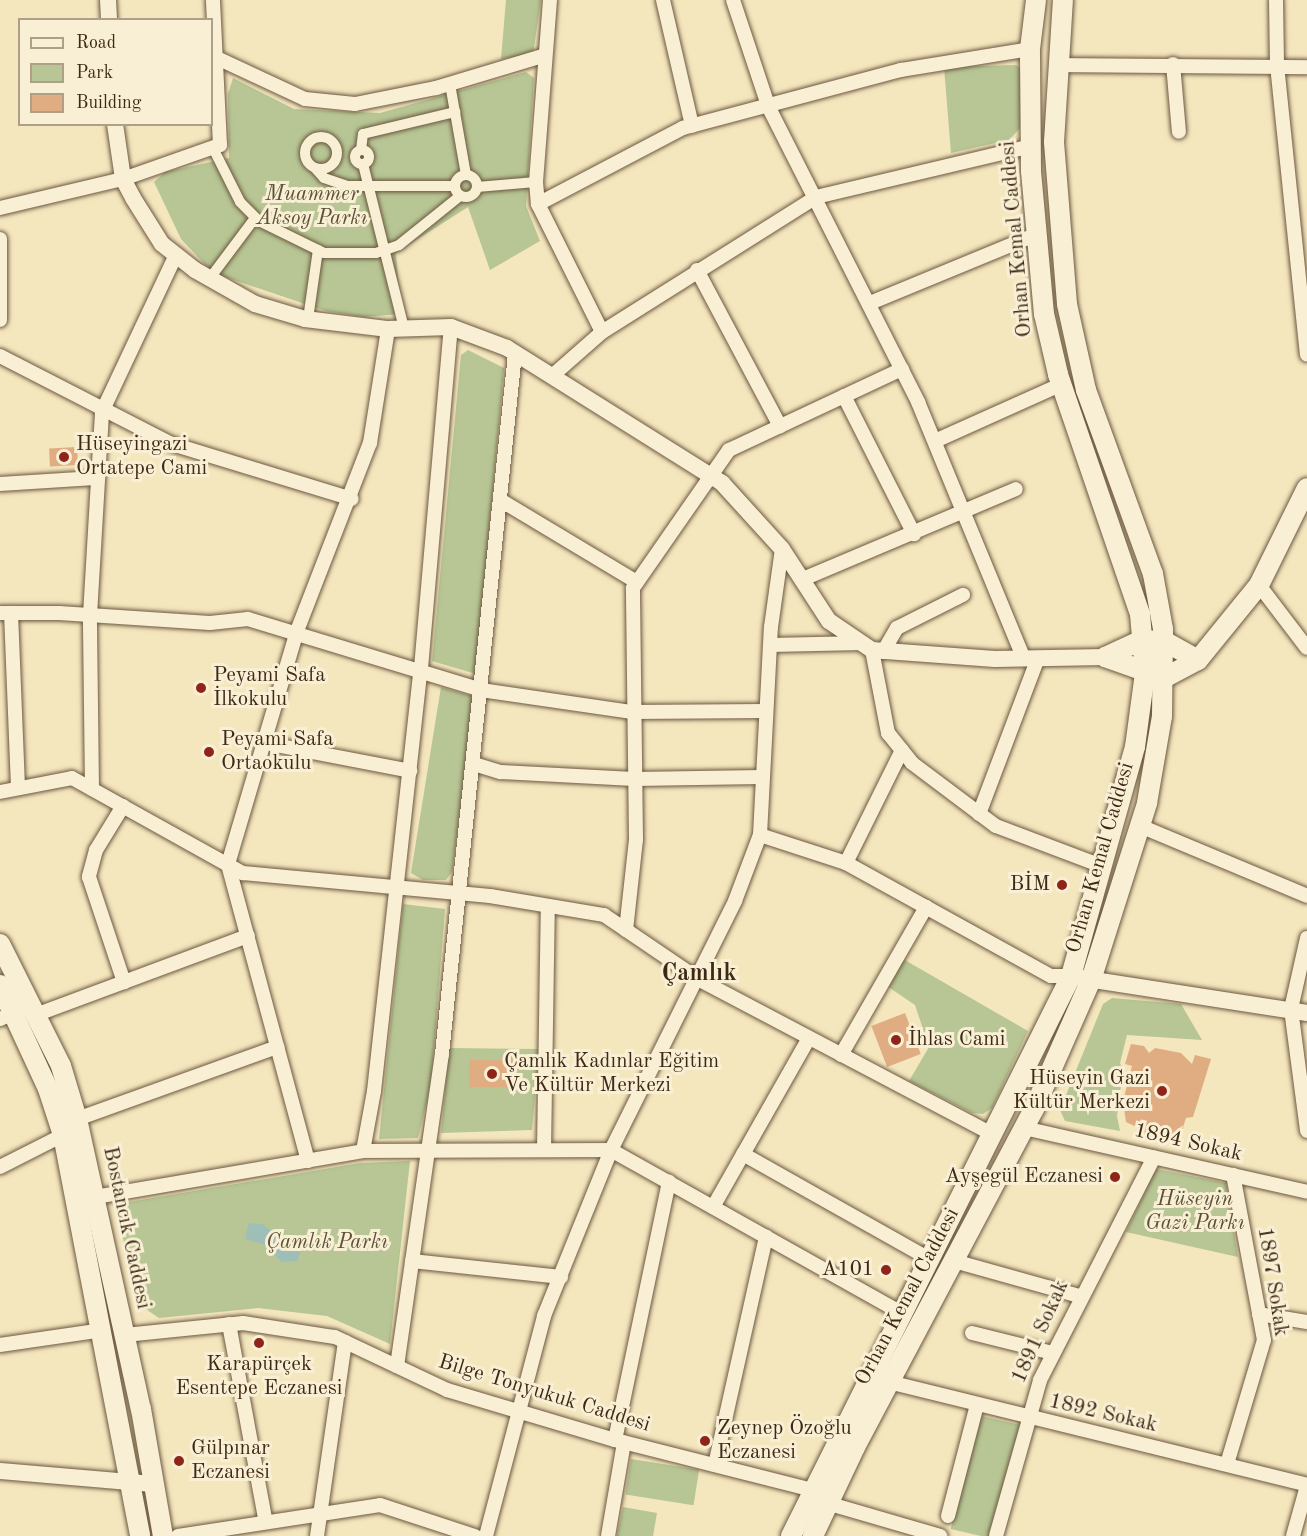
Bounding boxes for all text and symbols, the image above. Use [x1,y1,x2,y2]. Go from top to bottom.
legend [18,18,213,126]
text: Road [76,34,116,52]
text: Park [76,64,113,82]
text: Building [76,94,141,112]
street label: Orhan Kemal Caddesi [996,140,1038,338]
park label: Muammer Aksoy Parkı [256,182,368,232]
place label: Hüseyingazi Ortatepe Cami [76,432,207,482]
marker: Hüseyingazi Ortatepe Cami [57,450,71,464]
place label: Peyami Safa İlkokulu [213,663,326,713]
marker: Peyami Safa İlkokulu [194,681,208,695]
place label: Peyami Safa Ortaokulu [221,727,334,777]
marker: Peyami Safa Ortaokulu [202,745,216,759]
street label: Orhan Kemal Caddesi [1062,760,1140,956]
place label: BİM [1010,872,1050,898]
marker: BİM [1055,878,1069,892]
district label: Çamlık [661,961,737,989]
place label: İhlas Cami [908,1027,1006,1053]
marker: İhlas Cami [889,1033,903,1047]
place label: Çamlık Kadınlar Eğitim Ve Kültür Merkezi [504,1049,719,1099]
place label: Hüseyin Gazi Kültür Merkezi [1013,1066,1150,1116]
marker: Çamlık Kadınlar Eğitim Ve Kültür Merkezi [485,1067,499,1081]
marker: Hüseyin Gazi Kültür Merkezi [1155,1084,1169,1098]
street label: 1894 Sokak [1131,1118,1245,1168]
street label: Bostancık Caddesi [96,1144,156,1312]
place label: Ayşegül Eczanesi [945,1164,1103,1190]
marker: Ayşegül Eczanesi [1108,1170,1122,1184]
park label: Hüseyin Gazi Parkı [1145,1187,1245,1237]
street label: Orhan Kemal Caddesi [851,1204,965,1390]
street label: 1897 Sokak [1251,1226,1293,1338]
park label: Çamlık Parkı [266,1230,388,1256]
place label: A101 [821,1257,874,1283]
marker: A101 [879,1263,893,1277]
street label: 1891 Sokak [1007,1277,1075,1387]
marker: Karapürçek Esentepe Eczanesi [252,1336,266,1350]
street label: Bilge Tonyukuk Caddesi [435,1350,653,1438]
place label: Karapürçek Esentepe Eczanesi [175,1352,343,1402]
street label: 1892 Sokak [1046,1389,1160,1439]
place label: Zeynep Özoğlu Eczanesi [717,1416,852,1466]
marker: Zeynep Özoğlu Eczanesi [698,1434,712,1448]
place label: Gülpınar Eczanesi [191,1436,270,1486]
marker: Gülpınar Eczanesi [172,1454,186,1468]

